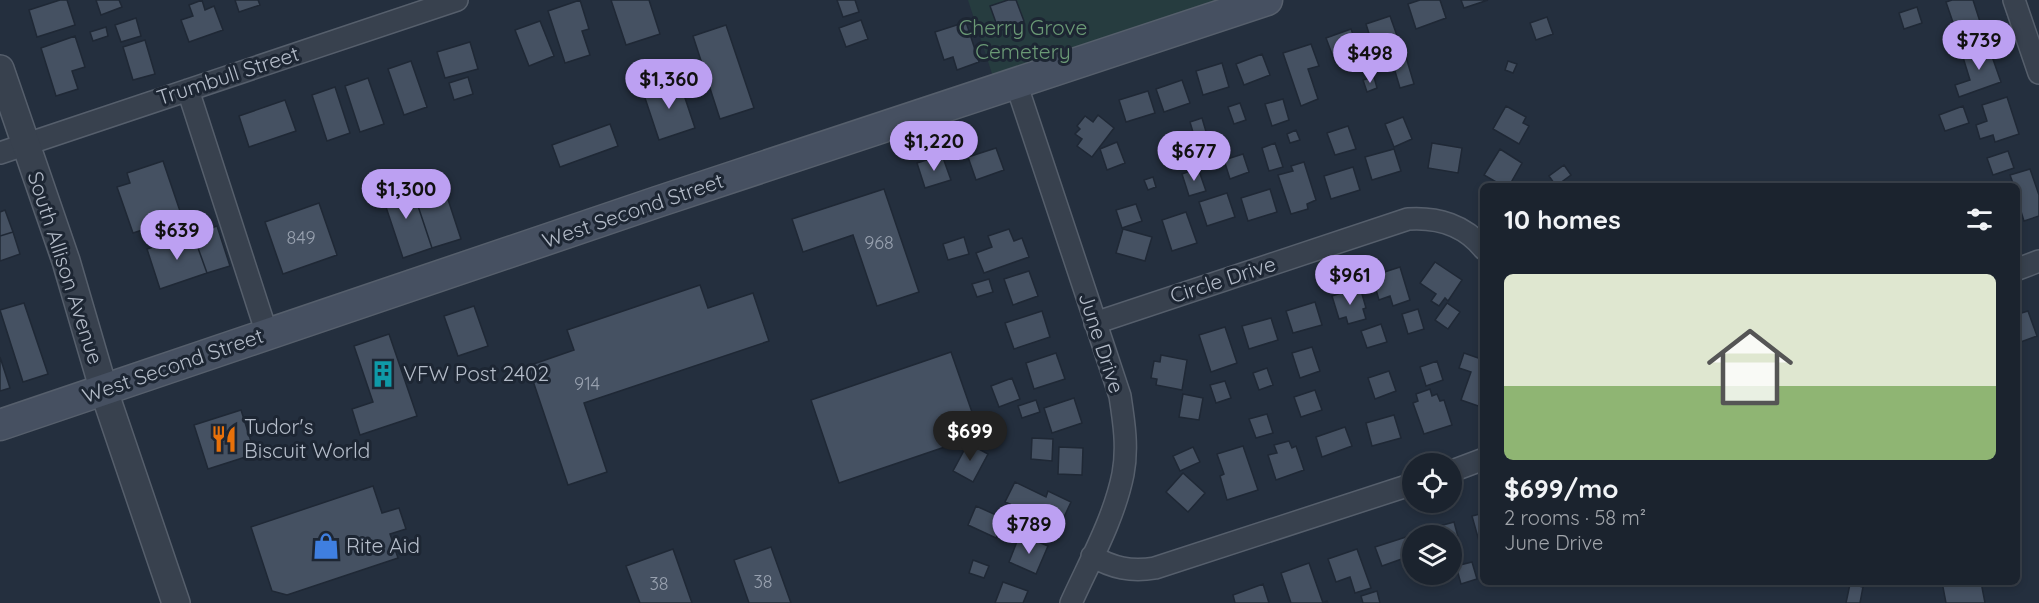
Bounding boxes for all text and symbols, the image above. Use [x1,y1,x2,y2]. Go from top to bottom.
park label: Cherry Grove Cemetery [958,14,1088,64]
pin: $739 [1943,20,2015,71]
text: $739 [1956,27,2002,52]
pin: $498 [1334,33,1406,84]
street label: Trumbull Street [153,40,302,110]
text: $498 [1347,40,1393,65]
pin: $1,360 [620,59,718,110]
text: $1,360 [639,66,699,91]
pin: $1,220 [885,121,983,172]
text: $1,220 [904,128,964,153]
pin: $677 [1158,131,1230,182]
text: $677 [1172,138,1216,163]
street label: West Second Street [539,167,727,253]
street label: South Allison Avenue [23,168,109,367]
pin: $1,300 [357,169,455,220]
text: $1,300 [376,176,436,201]
text: 10 homes [1504,203,1621,236]
icon: filters [1963,203,1996,236]
pin: $639 [141,210,213,261]
text: $639 [154,217,200,242]
house number: 849 [287,226,315,249]
house number: 968 [864,231,894,254]
street label: Circle Drive [1167,250,1279,308]
pin: $961 [1314,255,1386,306]
text: $961 [1329,262,1371,287]
street label: June Drive [1073,289,1130,396]
icon: home [1696,313,1804,421]
street label: West Second Street [79,322,267,408]
building icon: VFW Post 2402 [368,359,398,389]
place label: VFW Post 2402 [403,360,549,386]
house number: 914 [574,372,600,395]
pin: $699 [934,411,1006,462]
place label: Tudor's Biscuit World [244,413,370,463]
text: $699 [947,418,993,443]
restaurant icon: Tudor's Biscuit World [209,424,239,454]
map controls [1402,453,1462,585]
button: locate [1402,453,1462,513]
text: $699/mo [1504,472,1618,505]
pin: $789 [993,504,1065,555]
text: 2 rooms · 58 m² [1504,505,1646,530]
text: $789 [1006,511,1052,536]
button: layers [1402,525,1462,585]
text: June Drive [1504,530,1603,555]
shop icon: Rite Aid [311,531,341,561]
place label: Rite Aid [346,532,420,558]
house number: 38 [753,570,773,593]
house number: 38 [649,572,669,595]

